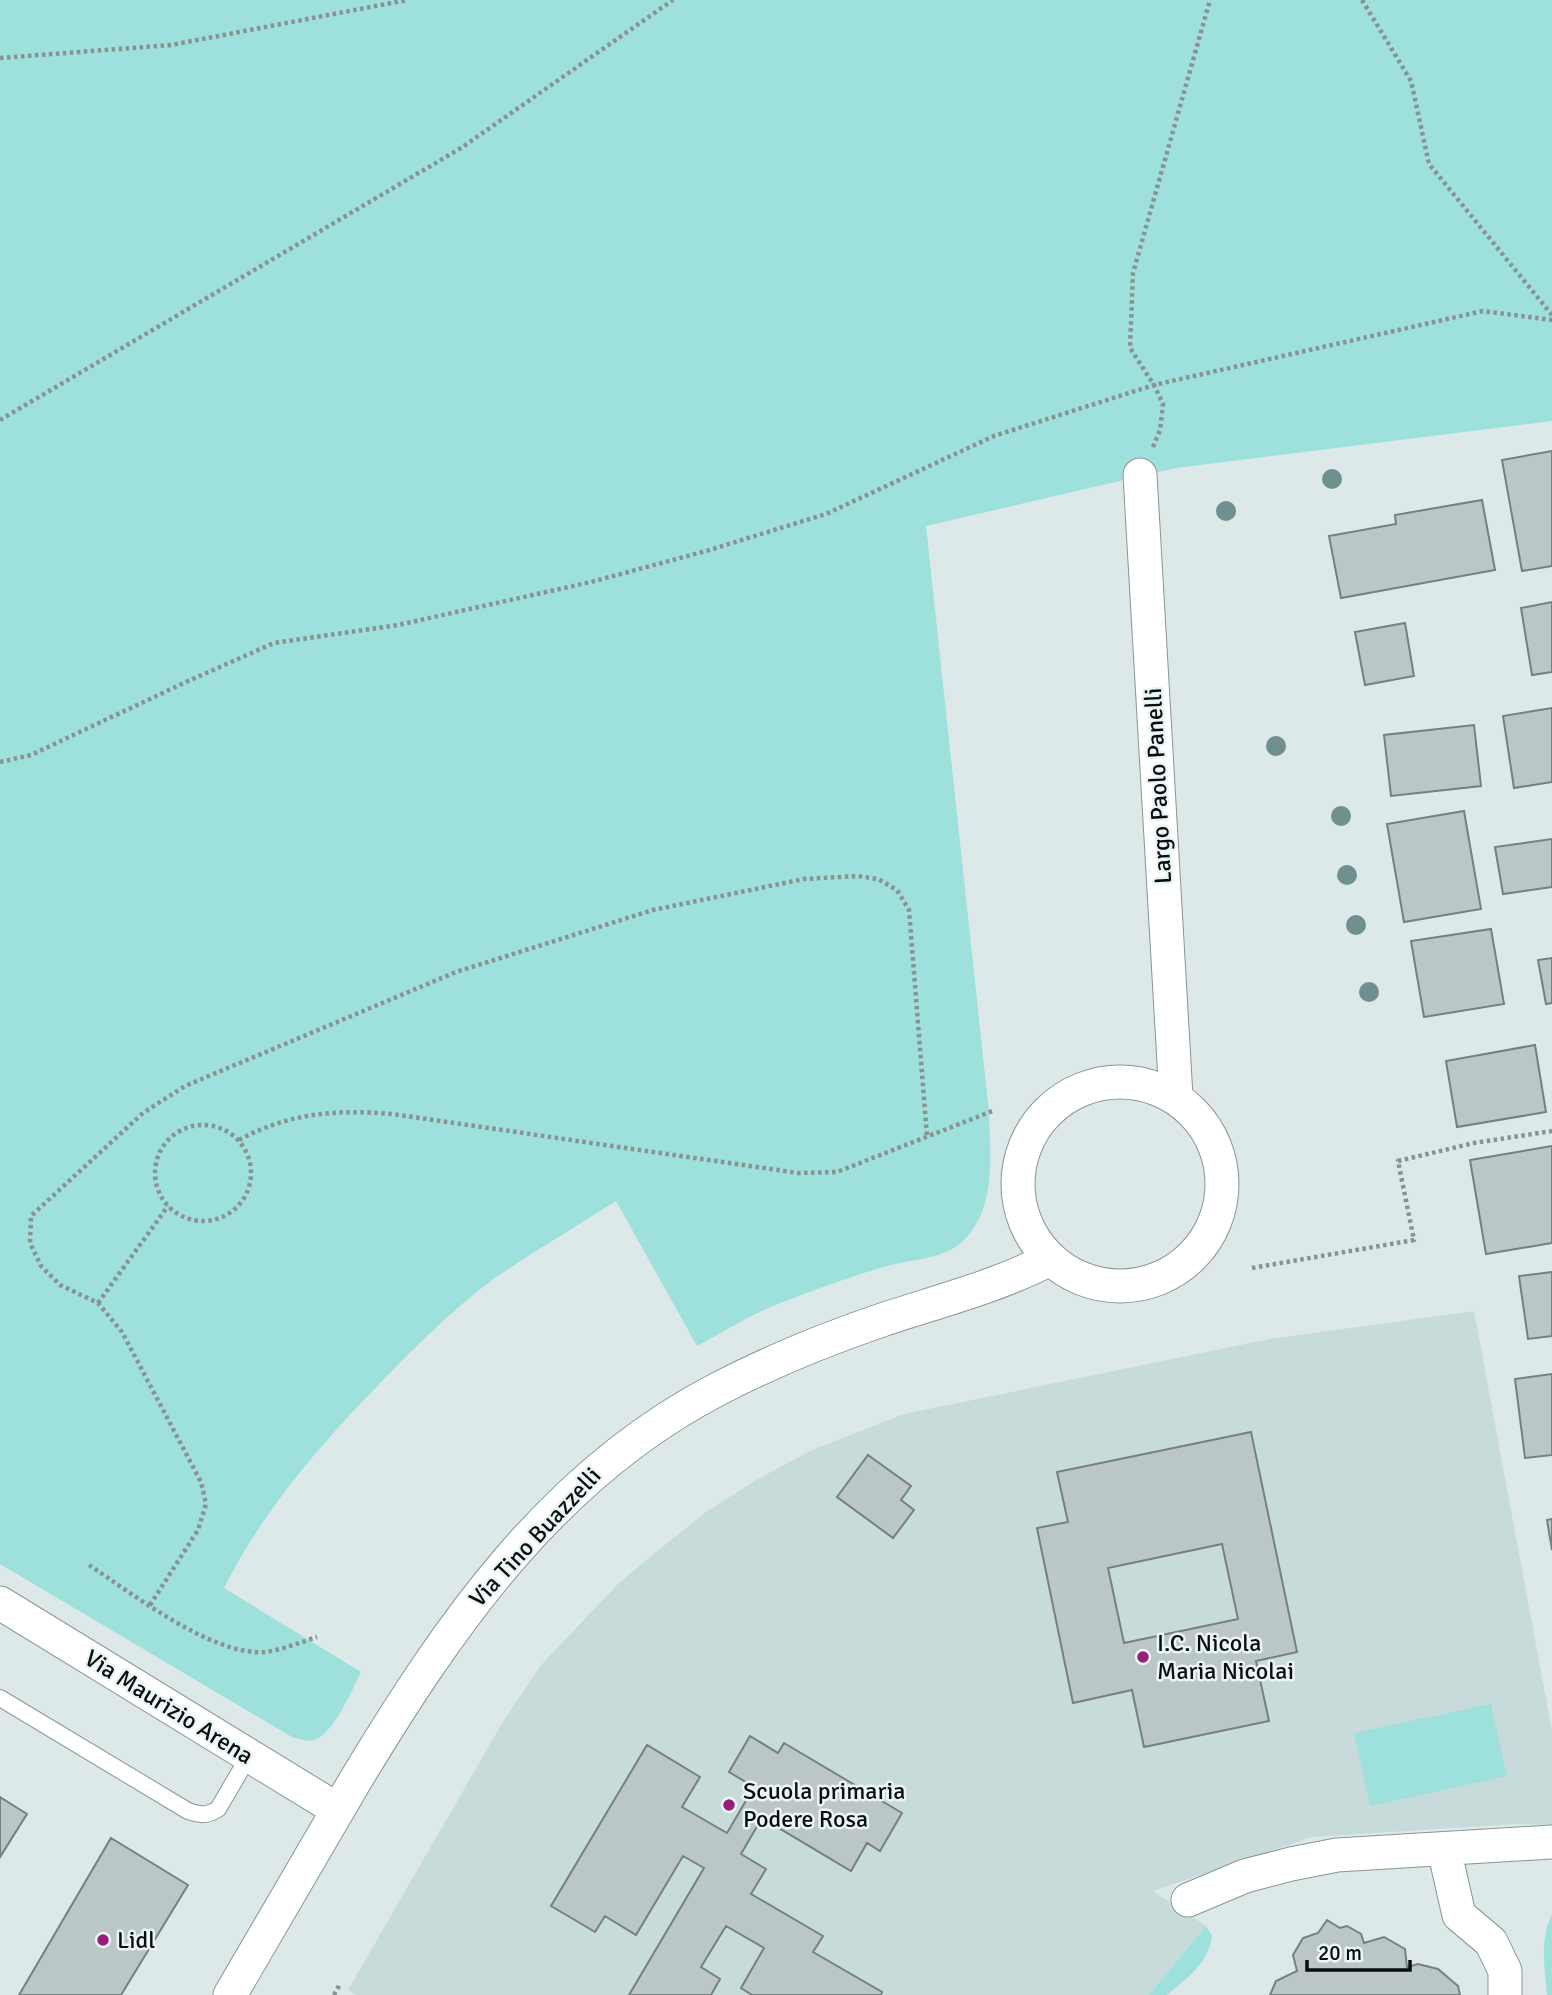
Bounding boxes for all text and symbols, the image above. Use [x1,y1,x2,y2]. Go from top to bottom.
street label: Largo Paolo Panelli [1138,687,1178,885]
street label: Via Tino Buazzelli [463,1461,607,1613]
place label: I.C. Nicola Maria Nicolai [1157,1628,1294,1686]
street label: Via Maurizio Arena [79,1643,259,1771]
marker: I.C. Nicola Maria Nicolai [1135,1649,1151,1665]
place label: Scuola primaria Podere Rosa [743,1776,905,1834]
marker: Scuola primaria Podere Rosa [721,1797,737,1813]
place label: Lidl [117,1925,155,1955]
scale bar [1307,1928,1410,1972]
marker: Lidl [95,1932,111,1948]
text: 20 m [1318,1940,1362,1966]

